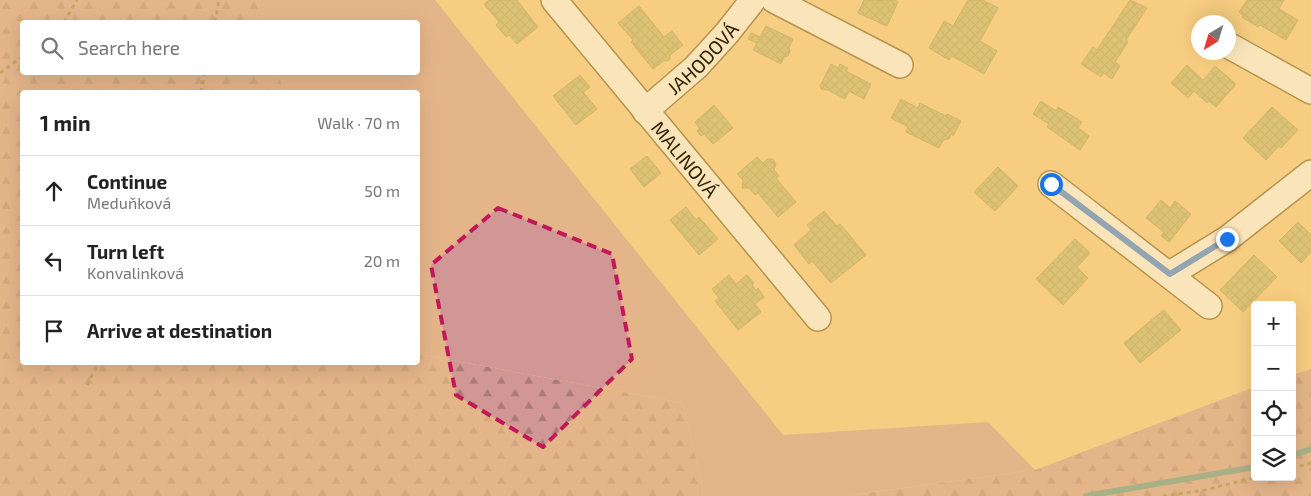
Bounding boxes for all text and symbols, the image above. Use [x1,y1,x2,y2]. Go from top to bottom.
north arrow [1191,15,1236,60]
street label: JAHODOVÁ [662,18,743,99]
search box [20,20,420,75]
icon: search [38,34,66,62]
text: Search here [78,36,180,59]
text: 1 min [40,110,91,135]
text: Walk · 70 m [317,113,400,132]
street label: MALINOVÁ [647,116,724,201]
text: Continue [87,170,167,193]
route start [1040,173,1063,196]
icon: ahead [40,177,68,205]
text: 50 m [364,181,400,200]
text: Meduňková [87,193,171,212]
route end [1216,228,1239,251]
text: Turn left [87,240,164,263]
icon: left [40,247,68,275]
text: 20 m [364,251,400,270]
text: Konvalinková [87,263,184,282]
map controls [1251,301,1296,481]
button: + [1251,301,1296,346]
icon: arrive [40,317,68,345]
text: Arrive at destination [87,319,272,342]
button: − [1251,346,1296,391]
button: locate [1251,391,1296,436]
button: layers [1251,436,1296,481]

